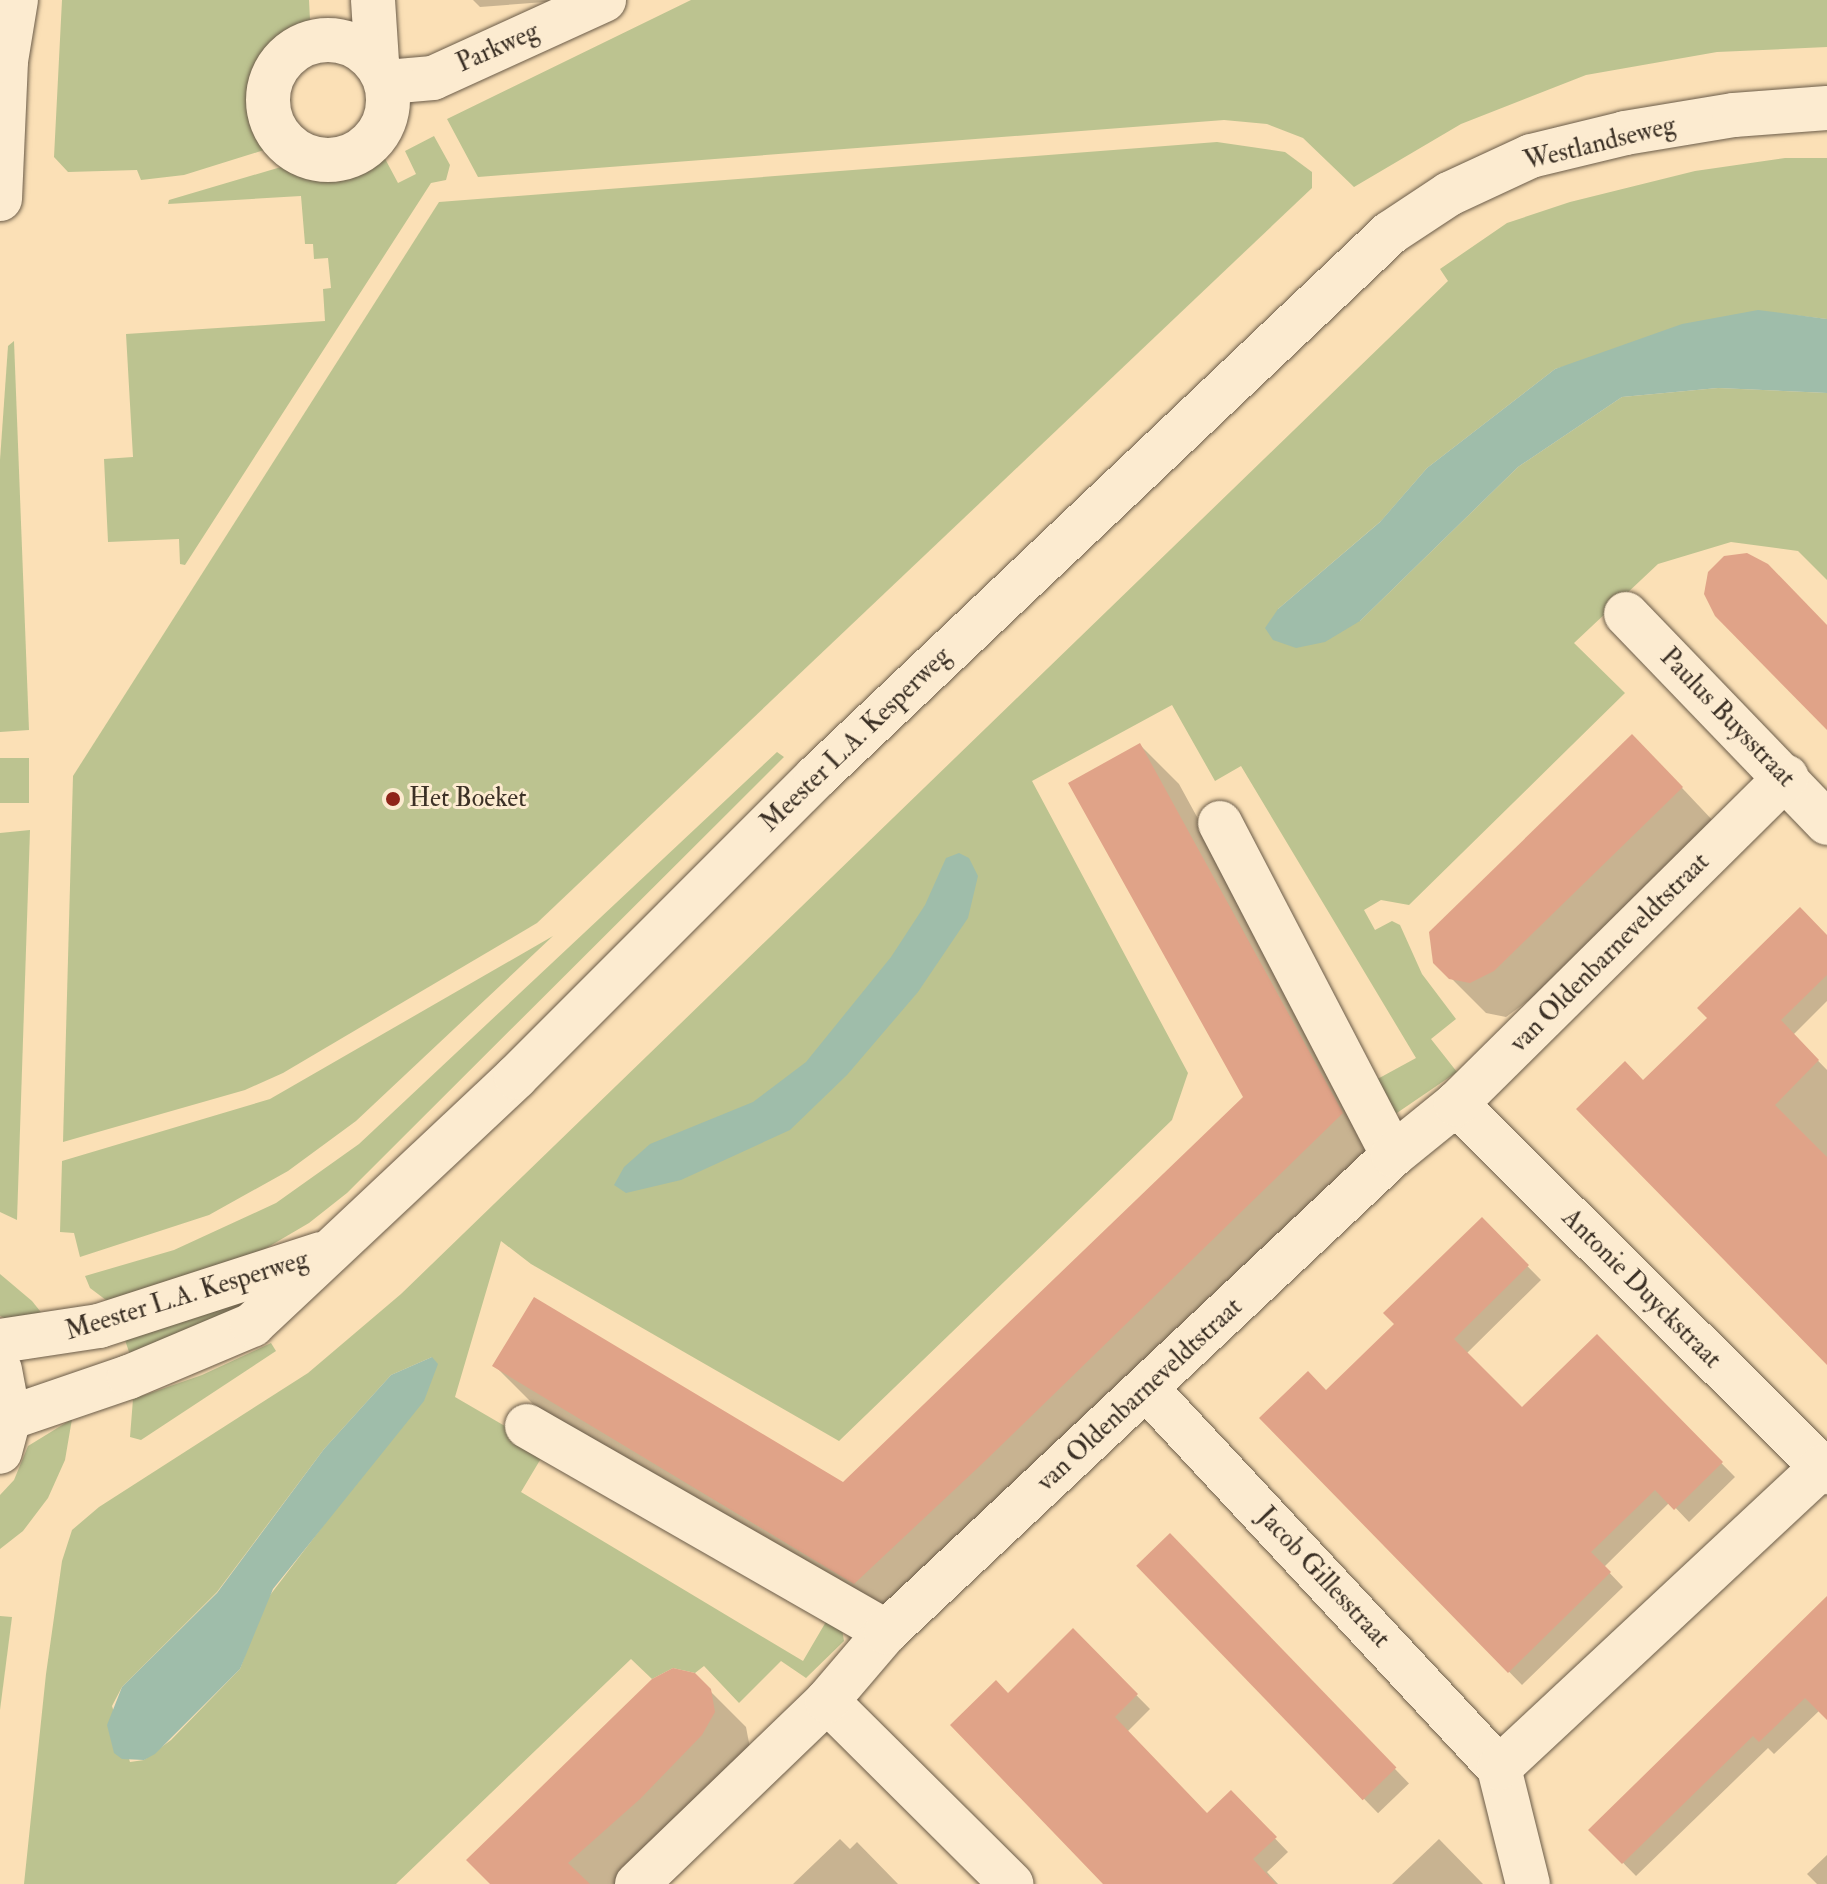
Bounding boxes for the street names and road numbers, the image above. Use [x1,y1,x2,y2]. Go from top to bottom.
street label: Parkweg [452,16,544,80]
street label: Westlandseweg [1521,110,1679,178]
street label: Meester L.A. Kesperweg [754,641,958,839]
street label: Paulus Buysstraat [1653,642,1801,794]
street label: van Oldenbarneveldtstraat [1504,847,1716,1059]
street label: Antonie Duyckstraat [1555,1203,1727,1375]
street label: Meester L.A. Kesperweg [62,1244,312,1348]
street label: van Oldenbarneveldtstraat [1031,1292,1249,1498]
street label: Jacob Gillesstraat [1250,1501,1396,1655]

